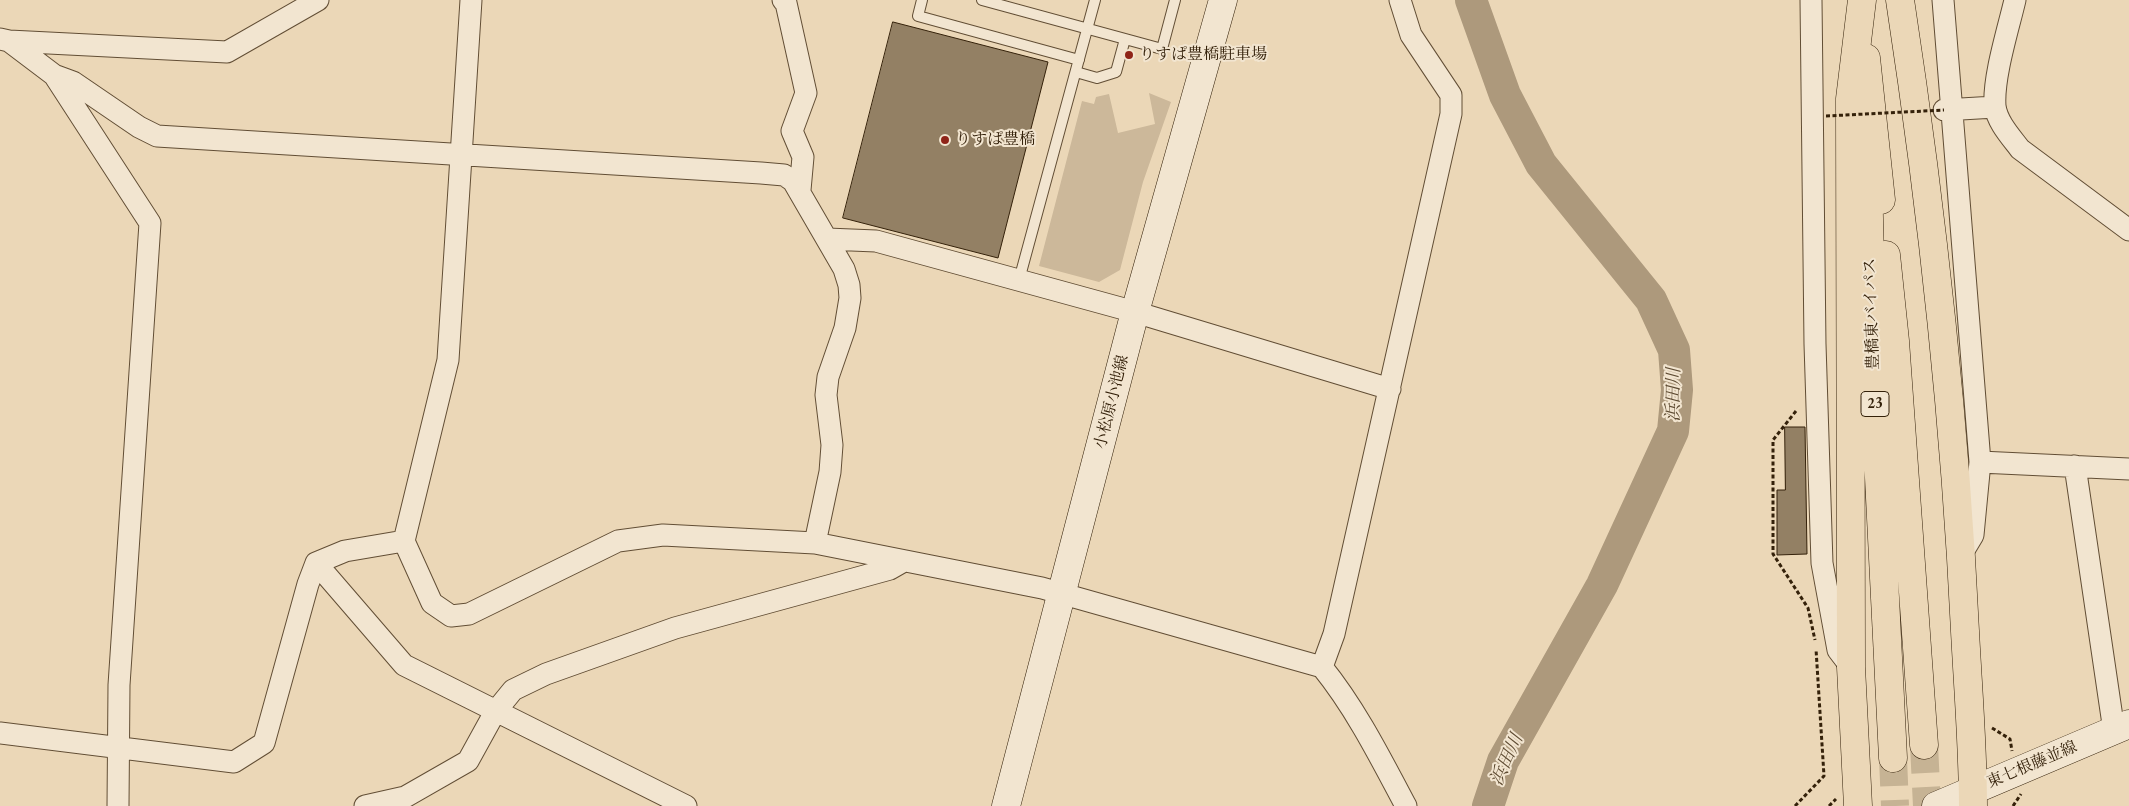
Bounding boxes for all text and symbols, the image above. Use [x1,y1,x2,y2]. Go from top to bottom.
place label: りすぱ豊橋駐車場 [1139,45,1267,65]
marker: りすぱ豊橋駐車場 [1123,49,1135,61]
place label: りすぱ豊橋 [955,130,1035,150]
marker: りすぱ豊橋 [939,134,951,146]
street label: 豊橋東バイパス [1860,258,1884,370]
street label: 小松原小池線 [1091,353,1133,451]
water label: 浜田川 [1663,368,1685,422]
road number: 23 [1861,392,1889,416]
water label: 浜田川 [1486,731,1528,789]
street label: 東七根藤並線 [1984,737,2080,793]

